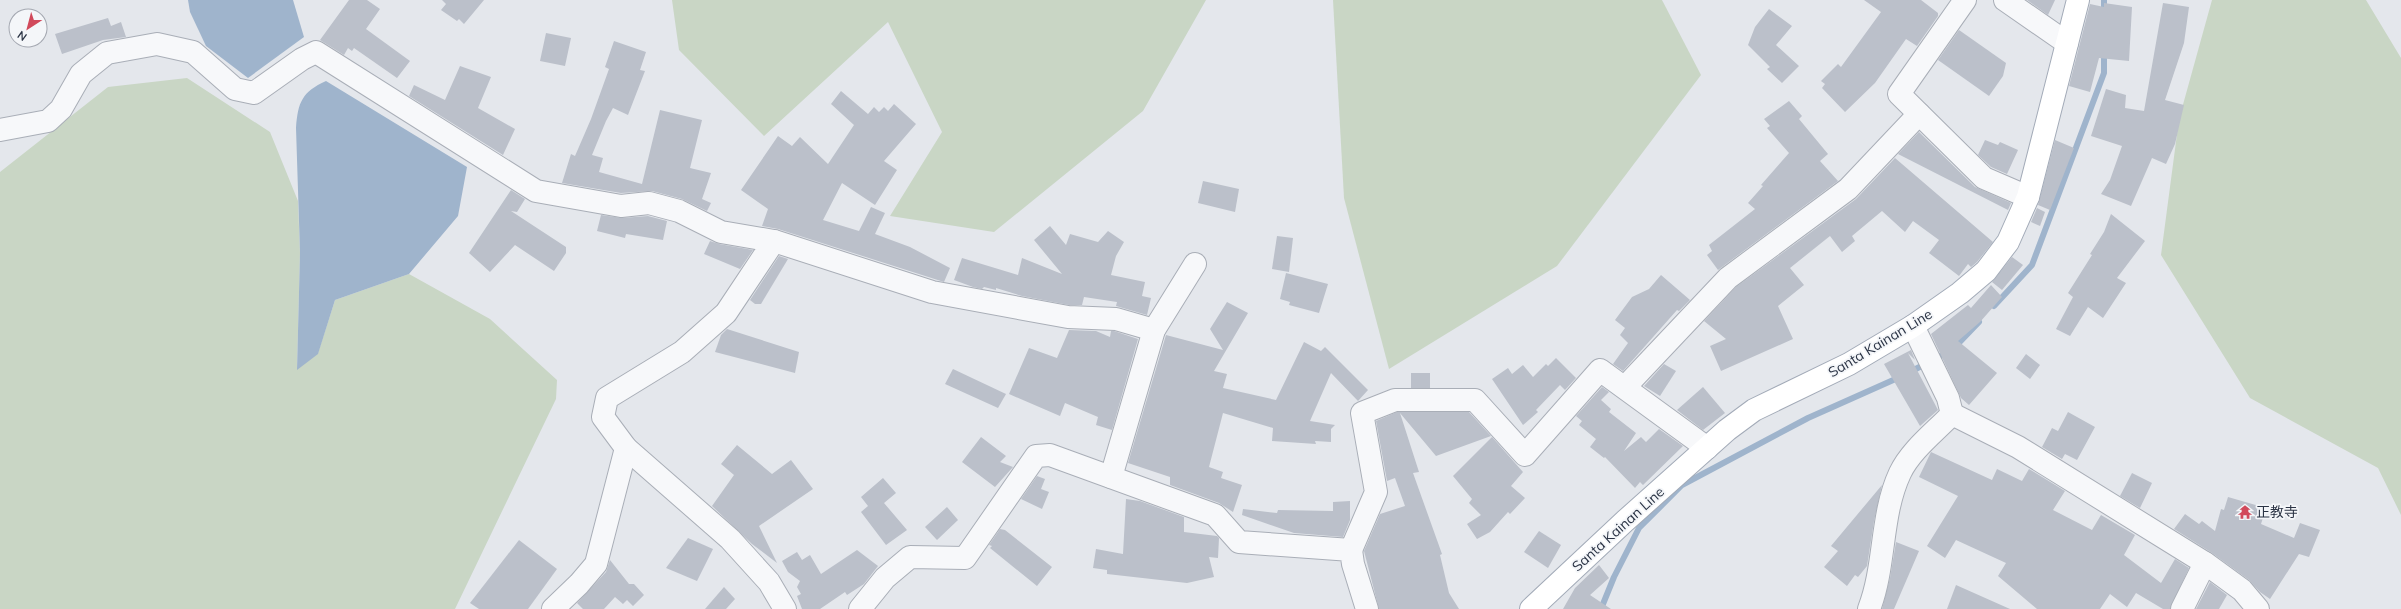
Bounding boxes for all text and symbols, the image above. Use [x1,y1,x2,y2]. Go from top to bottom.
north arrow [8,8,48,48]
text: N [15,28,30,44]
street label: Santa Kainan Line [1825,305,1935,381]
street label: Santa Kainan Line [1568,483,1668,575]
place label: 正教寺 [2256,503,2298,521]
temple icon: 正教寺 [2237,504,2253,520]

